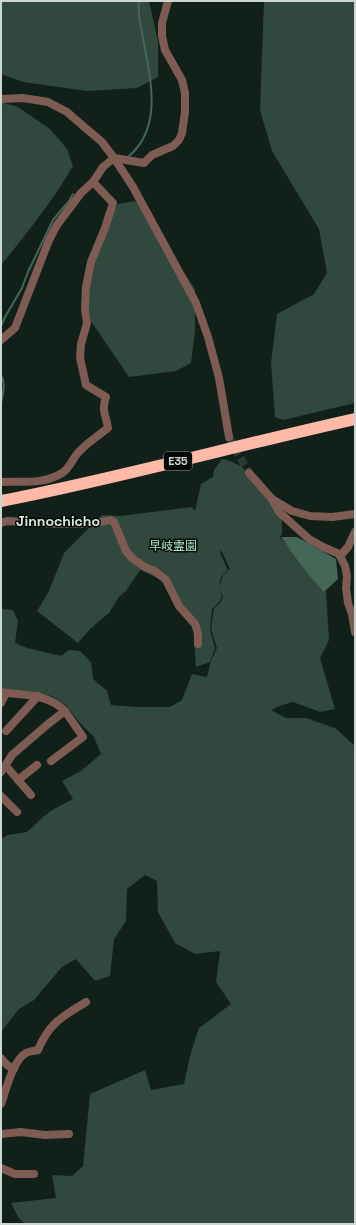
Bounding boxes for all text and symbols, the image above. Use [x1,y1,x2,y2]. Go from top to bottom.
road number: E35 [164,452,192,470]
district label: Jinnochicho [16,512,100,530]
park label: 早岐霊園 [149,538,197,554]

